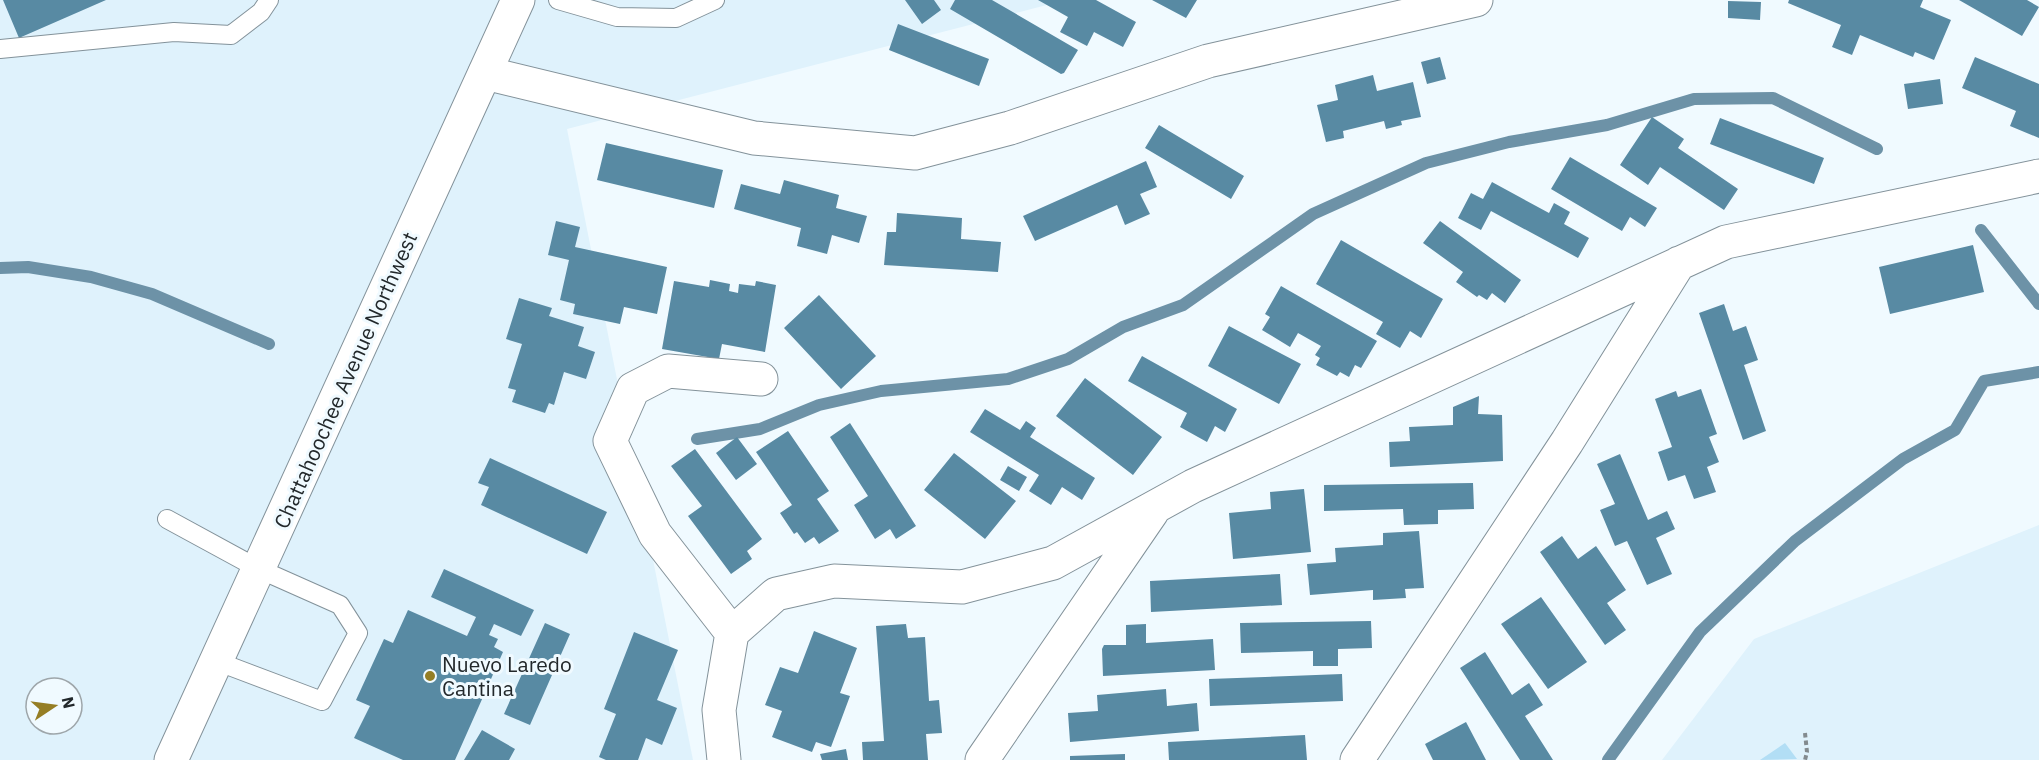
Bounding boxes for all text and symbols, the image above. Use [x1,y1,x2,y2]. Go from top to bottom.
street label: Chattahoochee Avenue Northwest [267,227,423,533]
place label: Nuevo Laredo Cantina [442,650,572,702]
marker: Nuevo Laredo Cantina [423,669,437,683]
north arrow [24,676,84,736]
text: N [58,695,80,711]

